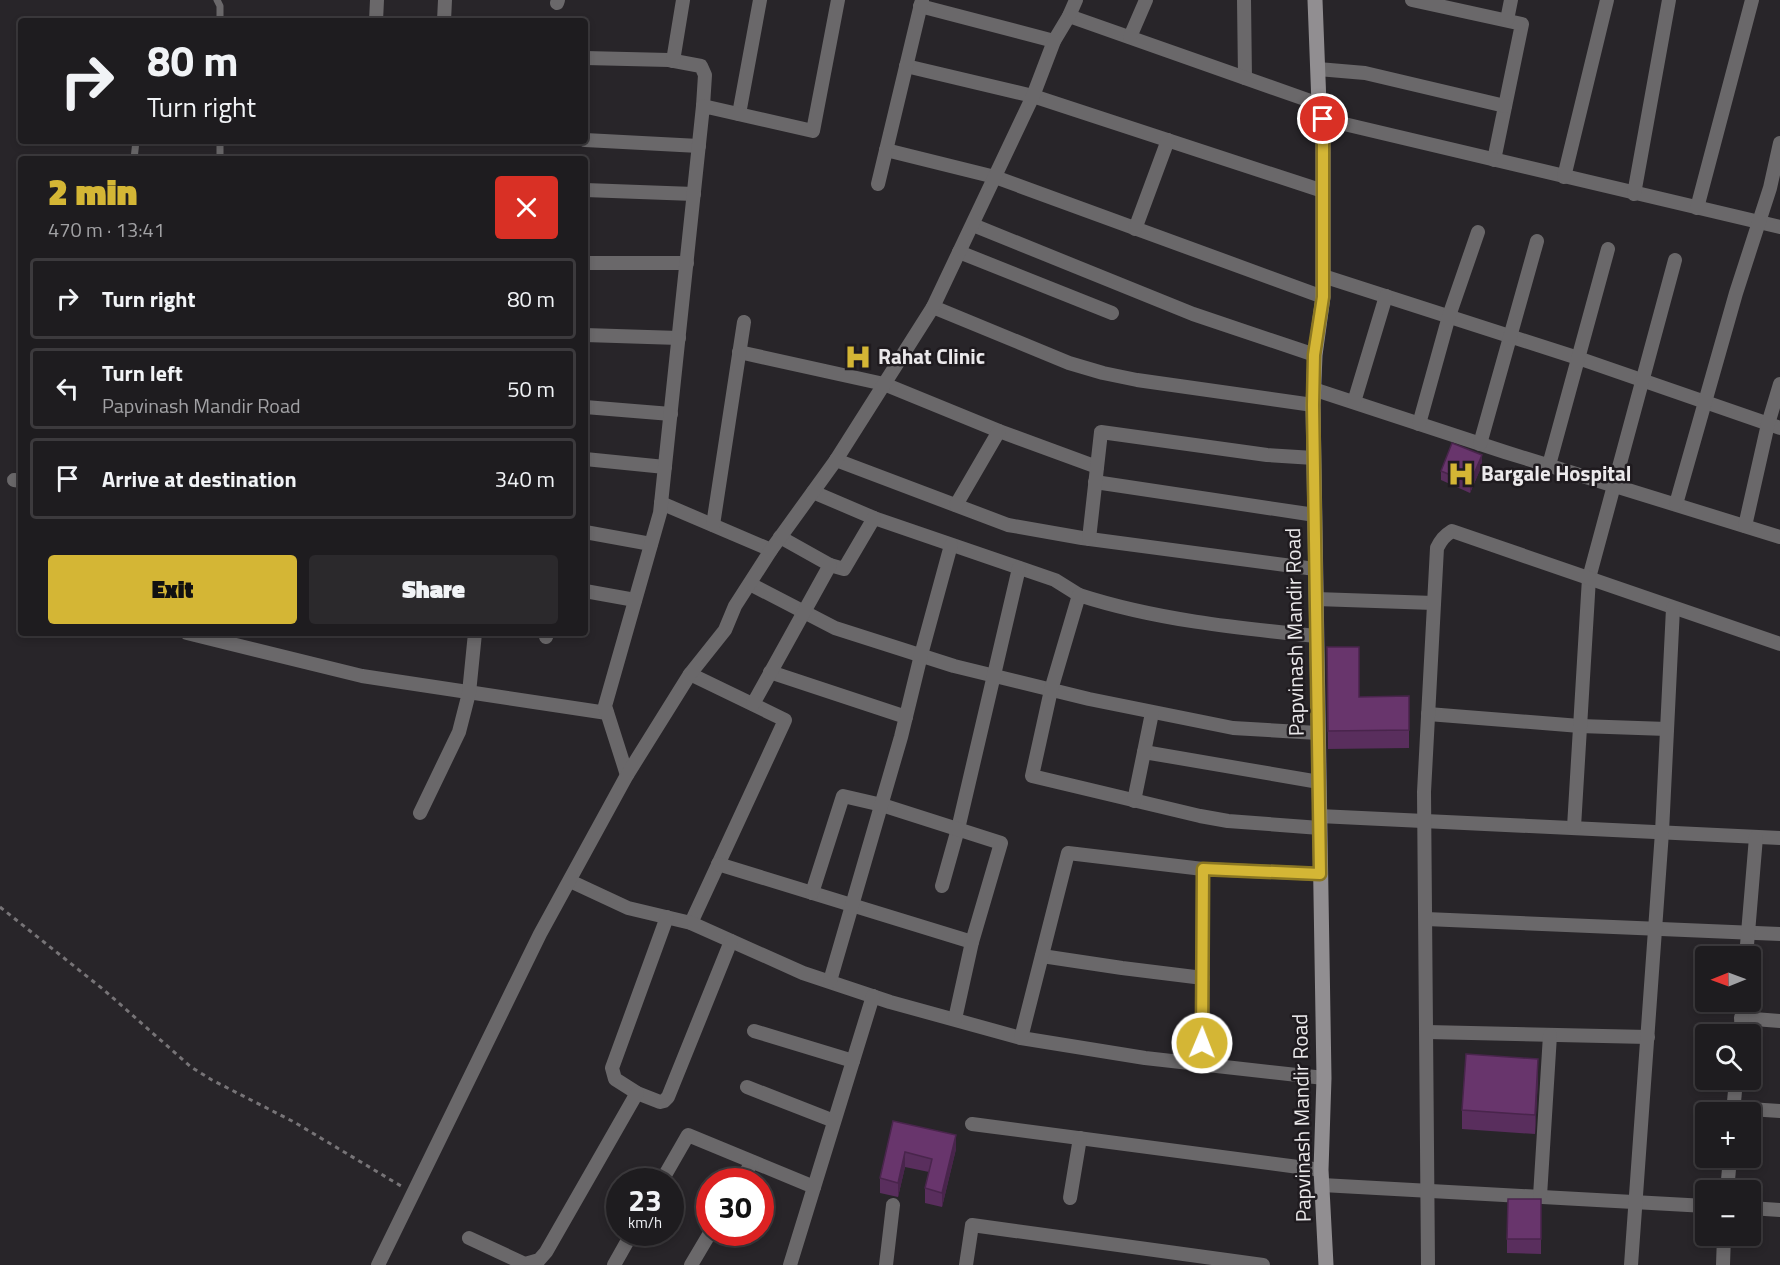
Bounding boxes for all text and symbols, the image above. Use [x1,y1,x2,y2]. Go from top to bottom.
text: 80 m [147,28,239,92]
icon: right [48,42,126,120]
text: Turn right [147,86,256,127]
pin [1297,93,1348,144]
icon: arrive [1306,102,1339,135]
text: 2 min [48,164,137,219]
button: close [495,176,558,239]
text: 470 m · 13:41 [48,214,165,245]
icon: right [51,282,84,315]
text: Turn right [102,282,196,316]
text: 80 m [507,282,555,316]
place label: Rahat Clinic [878,340,985,372]
hospital icon: Rahat Clinic [843,342,873,372]
text: Turn left [102,356,183,390]
icon: left [51,372,84,405]
text: 50 m [507,372,555,406]
text: Papvinash Mandir Road [102,390,301,421]
place label: Bargale Hospital [1481,457,1631,489]
hospital icon: Bargale Hospital [1446,459,1476,489]
icon: arrive [51,462,84,495]
text: Arrive at destination [102,462,297,496]
text: 340 m [495,462,555,496]
street label: Papvinash Mandir Road [1276,528,1312,736]
button: Exit [48,555,297,624]
button: Share [309,555,558,624]
north arrow [1695,946,1761,1012]
map controls [1695,946,1761,1246]
position arrow [1170,1011,1234,1075]
street label: Papvinash Mandir Road [1283,1014,1319,1222]
button: search [1695,1024,1761,1090]
button: + [1695,1102,1761,1168]
speed limit sign: 30 [696,1168,774,1246]
text: 23 [628,1177,662,1223]
button: − [1695,1180,1761,1246]
text: km/h [628,1211,662,1234]

